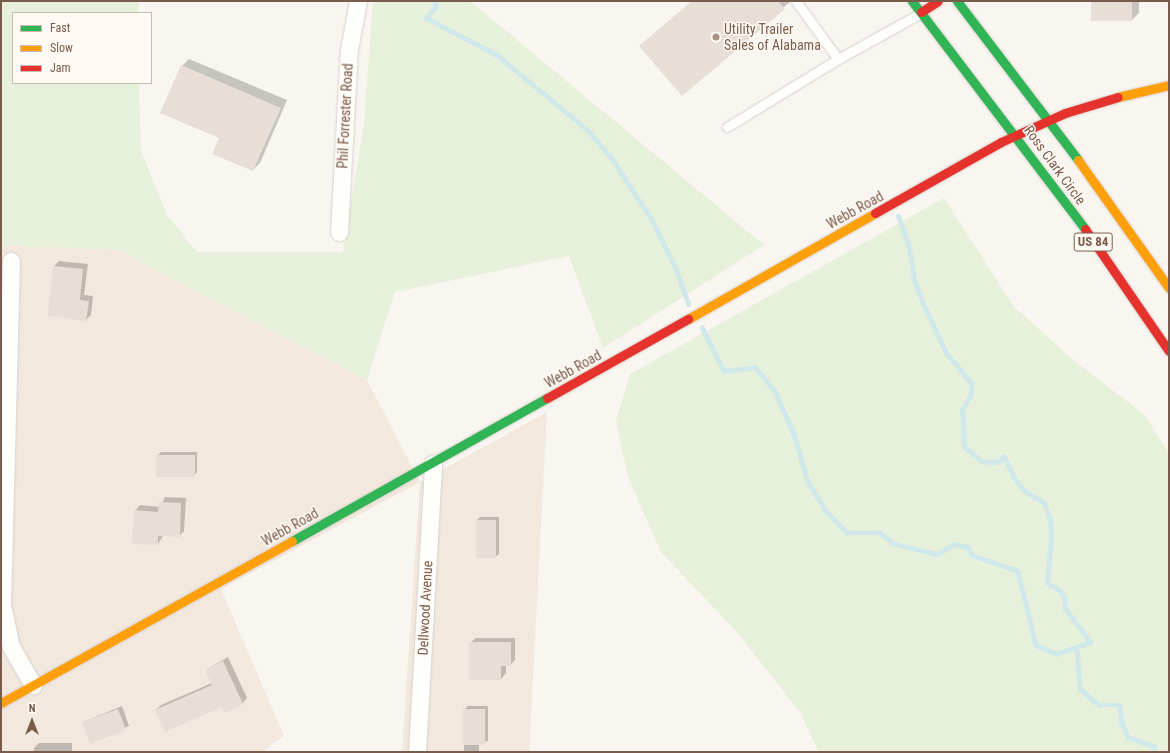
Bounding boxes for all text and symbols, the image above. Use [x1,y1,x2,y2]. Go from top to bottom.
legend [12,12,152,84]
text: Fast [50,21,70,35]
place label: Utility Trailer Sales of Alabama [724,21,821,54]
marker: Utility Trailer Sales of Alabama [711,32,721,42]
text: Slow [50,41,73,55]
text: Jam [50,61,71,75]
street label: Phil Forrester Road [334,63,356,169]
street label: Ross Clark Circle [1021,122,1089,208]
street label: Webb Road [824,188,886,232]
road number: US 84 [1073,231,1113,253]
street label: Webb Road [542,347,604,391]
street label: Webb Road [259,505,321,549]
street label: Dellwood Avenue [414,560,436,656]
north arrow [12,701,52,741]
text: N [29,702,35,715]

